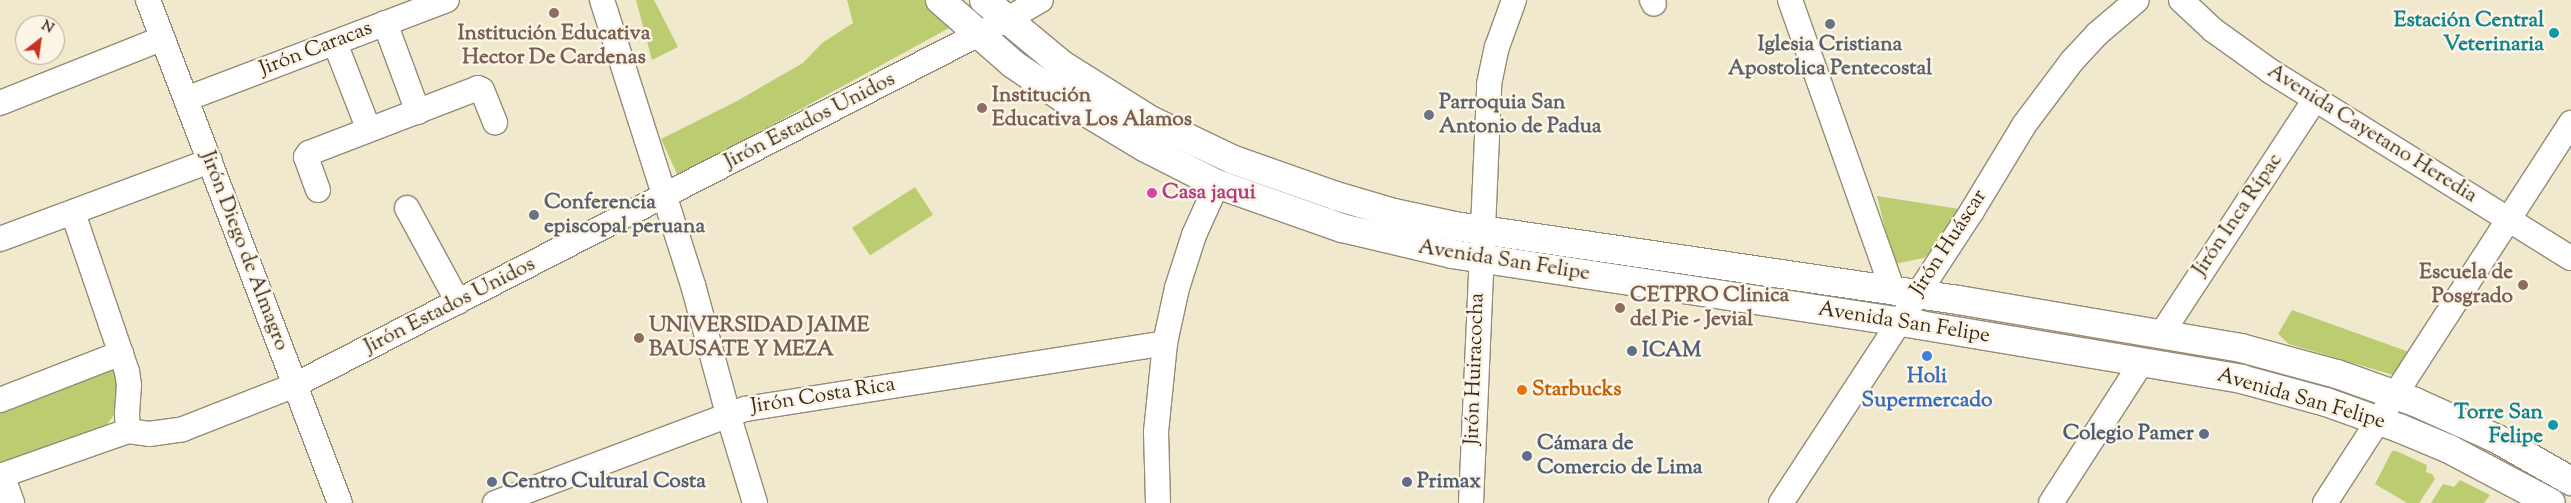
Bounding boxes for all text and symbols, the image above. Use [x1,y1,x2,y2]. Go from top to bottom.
marker: Institución Educativa Hector De Cardenas [548,7,560,19]
place label: Estación Central Veterinaria [2394,8,2544,58]
north arrow [15,15,65,65]
text: N [37,16,57,39]
street label: Jirón Caracas [256,16,376,82]
marker: Iglesia Cristiana Apostolica Pentecostal [1824,18,1836,30]
place label: Institución Educativa Hector De Cardenas [458,21,650,71]
marker: Estación Central Veterinaria [2548,27,2560,39]
place label: Iglesia Cristiana Apostolica Pentecostal [1728,32,1932,82]
street label: Avenida Cayetano Heredia [2262,59,2482,209]
street label: Jirón Estados Unidos [720,67,900,175]
place label: Institución Educativa Los Alamos [992,83,1192,133]
place label: Parroquia San Antonio de Padua [1439,90,1601,140]
marker: Institución Educativa Los Alamos [976,102,988,114]
marker: Parroquia San Antonio de Padua [1423,109,1435,121]
street label: Jirón Diego de Almagro [194,148,294,354]
street label: Jirón Inca Rípac [2188,149,2288,281]
place label: Casa jaqui [1162,180,1256,206]
street label: Jirón Huáscar [1905,185,1993,301]
marker: Casa jaqui [1146,187,1158,199]
place label: Conferencia episcopal peruana [544,190,705,240]
marker: Conferencia episcopal peruana [528,209,540,221]
street label: Avenida San Felipe [1416,235,1592,287]
street label: Jirón Estados Unidos [360,252,540,360]
place label: Escuela de Posgrado [2419,260,2513,310]
marker: Escuela de Posgrado [2517,279,2529,291]
place label: CETPRO Clinica del Pie - Jevial [1630,283,1789,333]
street label: Jirón Huiracocha [1460,292,1490,446]
street label: Avenida San Felipe [1816,297,1992,349]
marker: CETPRO Clinica del Pie - Jevial [1614,302,1626,314]
place label: UNIVERSIDAD JAIME BAUSATE Y MEZA [649,313,869,363]
marker: UNIVERSIDAD JAIME BAUSATE Y MEZA [633,332,645,344]
place label: ICAM [1642,338,1701,364]
marker: ICAM [1626,345,1638,357]
marker: Holi Supermercado [1921,350,1933,362]
street label: Avenida San Felipe [2214,363,2388,435]
place label: Holi Supermercado [1862,364,1992,414]
street label: Jirón Costa Rica [749,372,897,420]
place label: Starbucks [1532,377,1621,403]
marker: Starbucks [1516,384,1528,396]
place label: Torre San Felipe [2454,400,2543,450]
marker: Torre San Felipe [2547,419,2559,431]
place label: Colegio Pamer [2063,421,2194,447]
marker: Colegio Pamer [2198,428,2210,440]
place label: Cámara de Comercio de Lima [1537,431,1703,481]
marker: Cámara de Comercio de Lima [1521,450,1533,462]
place label: Centro Cultural Costa [502,469,706,495]
place label: Primax [1417,469,1481,495]
marker: Centro Cultural Costa [486,476,498,488]
marker: Primax [1401,476,1413,488]

